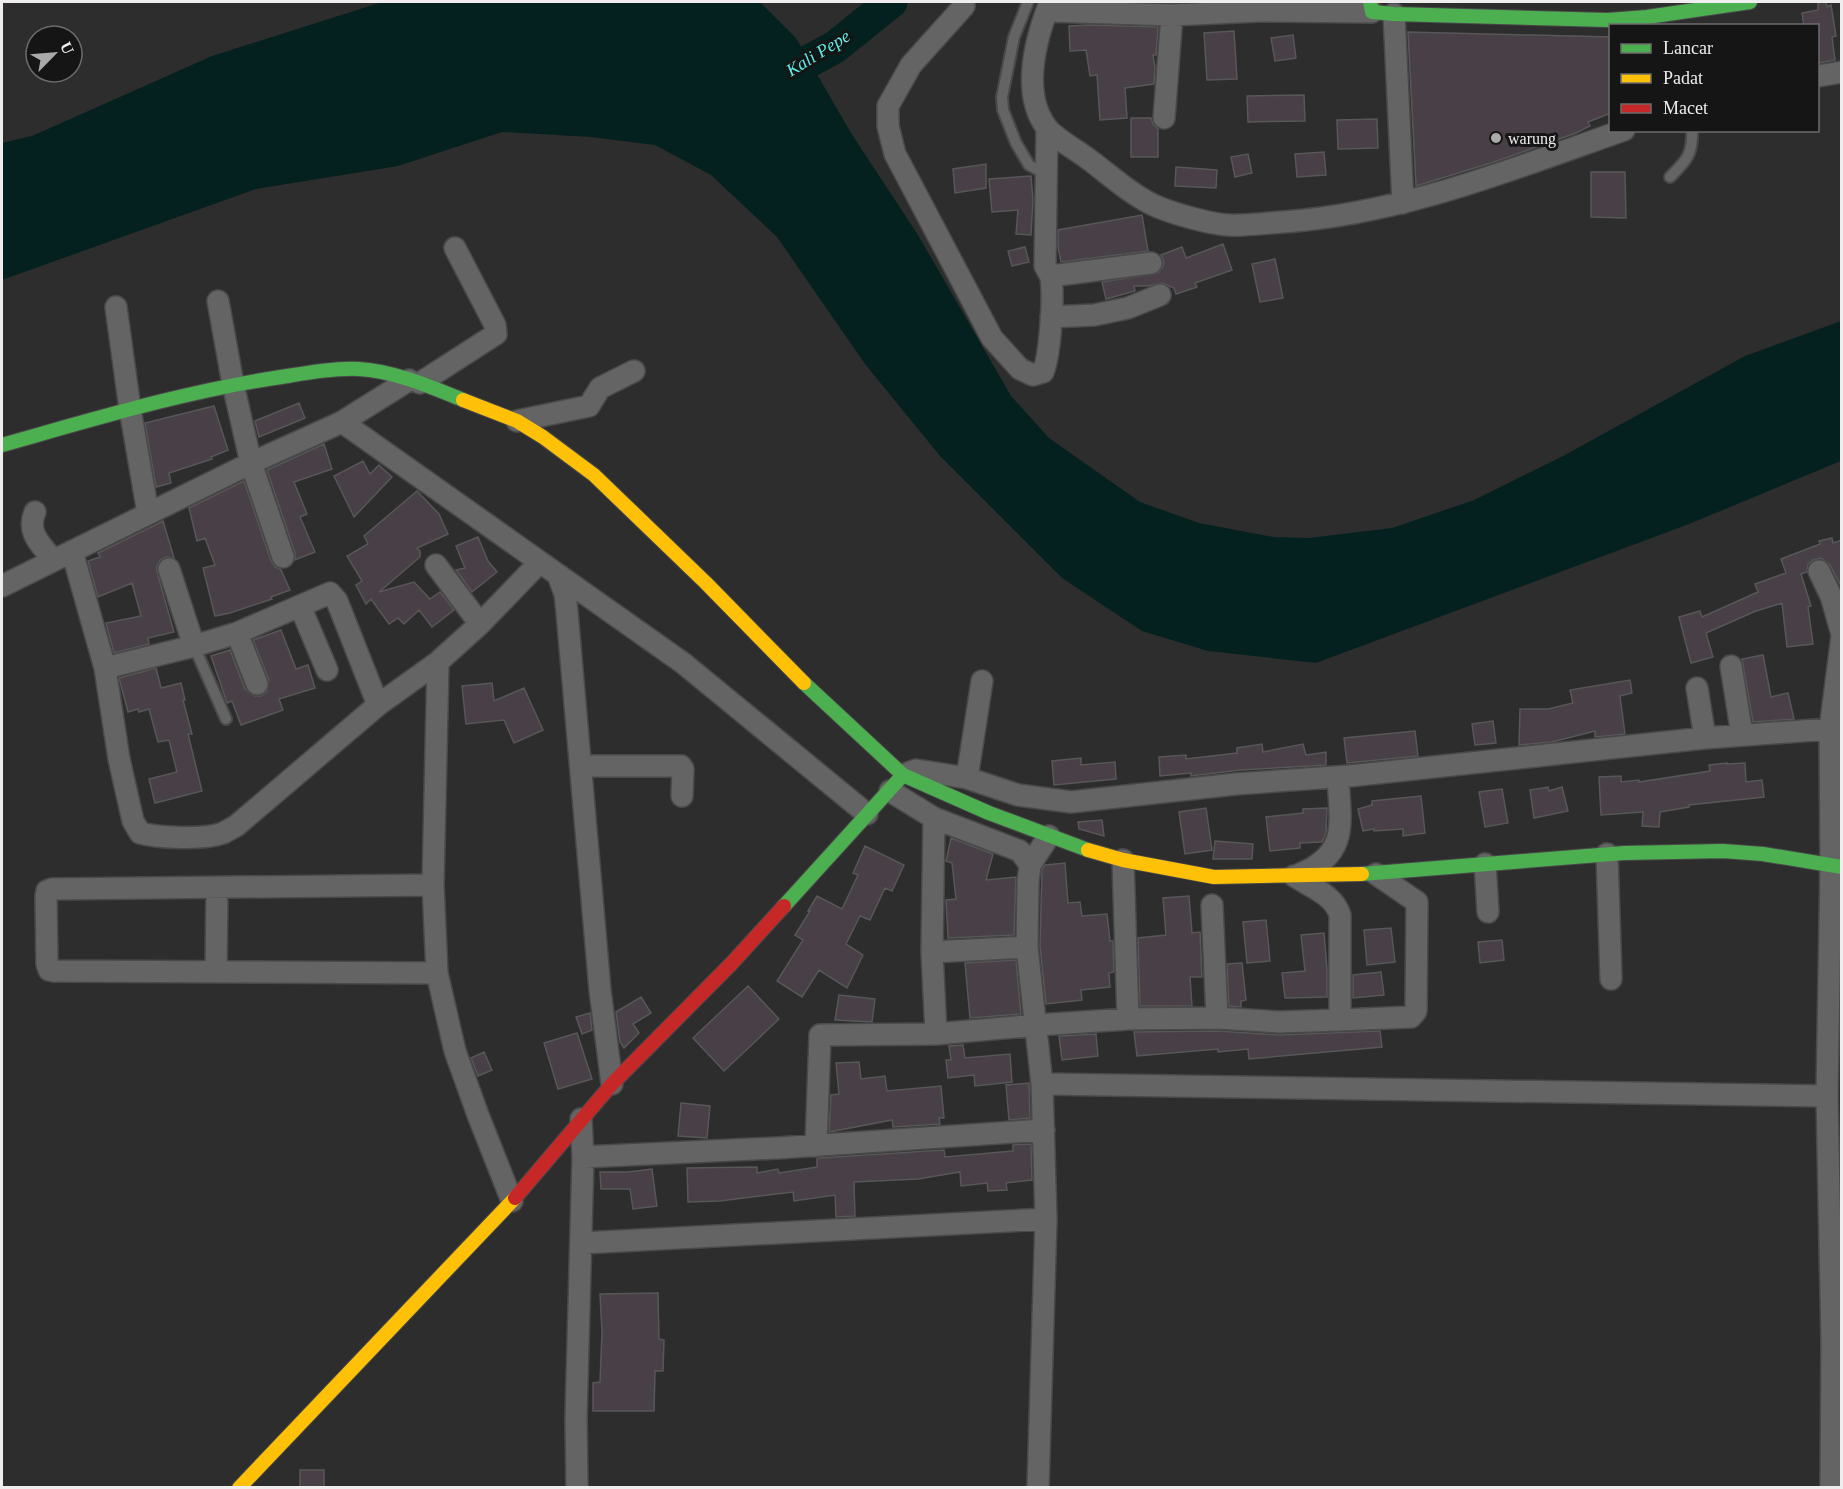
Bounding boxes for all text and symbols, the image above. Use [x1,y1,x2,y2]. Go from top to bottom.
north arrow [24,24,84,84]
legend [1609,24,1819,132]
water label: Kali Pepe [782,26,854,81]
text: Lancar [1663,38,1713,58]
text: U [57,39,77,57]
text: Padat [1663,68,1703,88]
text: Macet [1663,98,1708,118]
place label: warung [1508,130,1556,148]
marker: warung [1489,131,1503,145]

